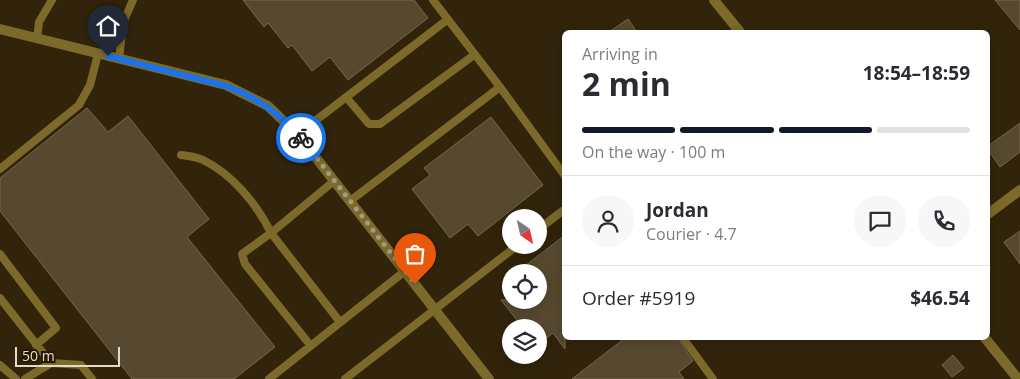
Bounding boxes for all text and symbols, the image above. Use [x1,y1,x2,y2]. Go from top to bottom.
pin [87,5,129,56]
icon: home [94,12,122,40]
text: Arriving in [582,43,658,65]
text: 18:54–18:59 [863,60,970,86]
text: 2 min [582,62,671,105]
courier [276,113,326,163]
icon: bike [287,124,315,152]
text: On the way · 100 m [582,141,725,163]
button: person [582,195,634,247]
button: chat [854,195,906,247]
button: phone [918,195,970,247]
text: Jordan [646,197,709,223]
north arrow [502,209,548,254]
map controls [502,209,547,364]
text: Courier · 4.7 [646,223,737,245]
pin [394,233,436,284]
icon: bag [401,240,429,268]
button: locate [502,264,547,309]
text: Order #5919 [582,285,695,311]
text: $46.54 [910,285,970,311]
button: layers [502,319,547,364]
scale bar [15,344,120,367]
text: 50 m [22,346,55,365]

